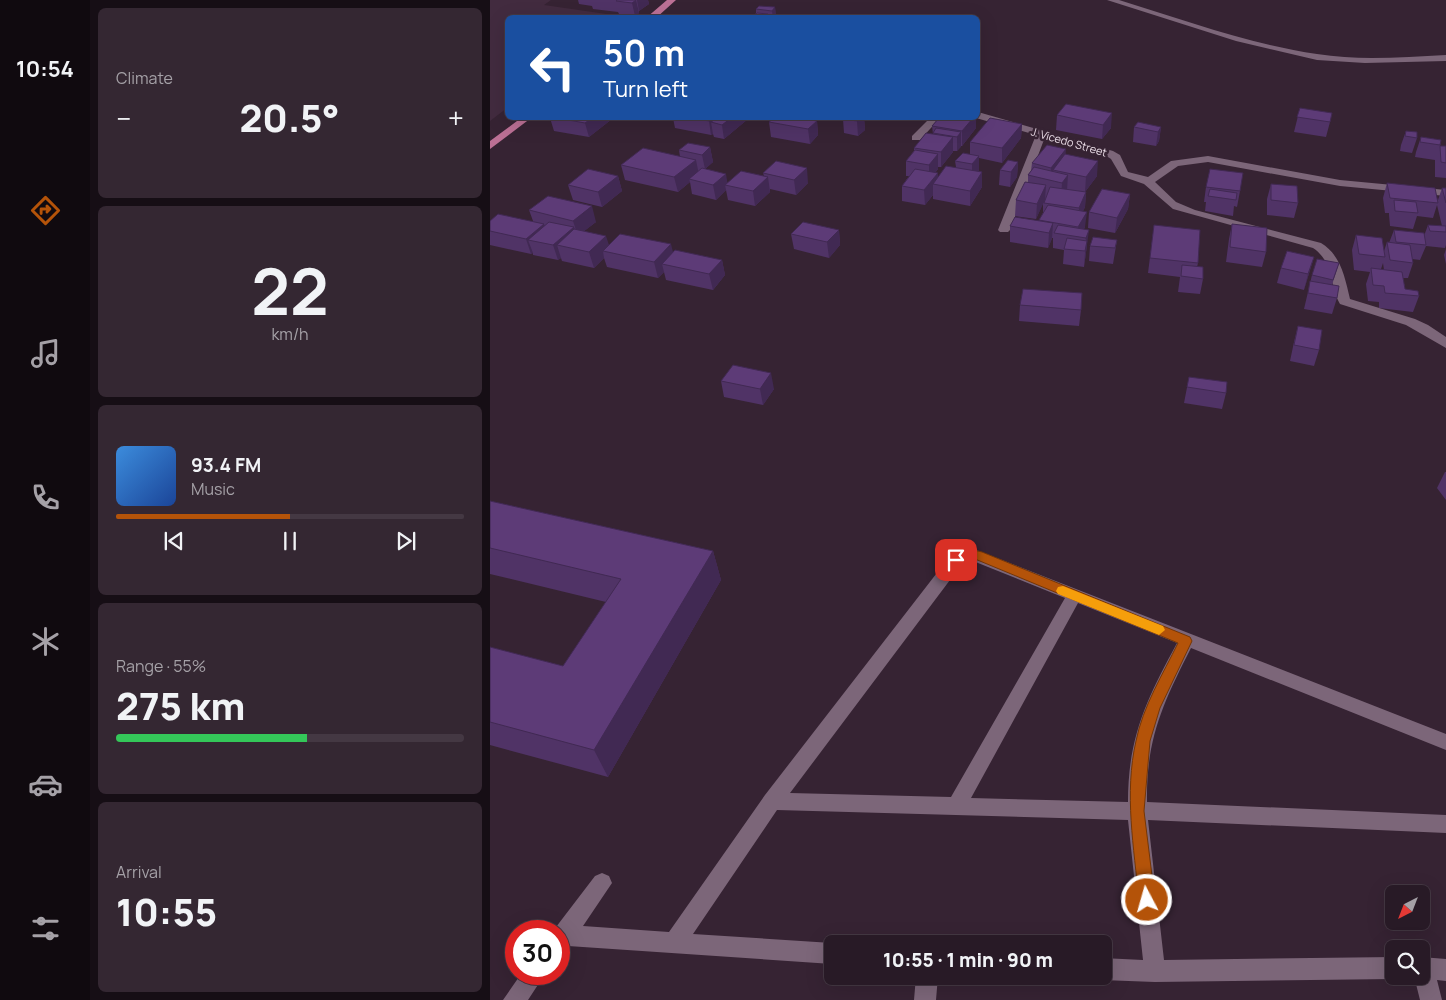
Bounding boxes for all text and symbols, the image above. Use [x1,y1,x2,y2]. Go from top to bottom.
text: 50 m [603,29,685,77]
icon: left [520,35,585,100]
text: 10:54 [16,54,74,84]
text: Climate [116,67,173,89]
text: Turn left [603,74,688,104]
text: 20.5° [239,91,340,143]
text: − [116,99,131,137]
text: + [448,99,464,137]
street label: J. Vicedo Street [1029,124,1109,160]
icon: directions [28,193,63,228]
text: 22 [251,246,329,335]
text: km/h [271,323,309,345]
icon: music [28,336,63,371]
text: 93.4 FM [191,452,261,478]
text: Music [191,478,235,500]
icon: phone [28,480,63,515]
icon: previous [160,527,188,555]
icon: pause [276,527,304,555]
icon: next [392,527,420,555]
pin [935,539,977,581]
icon: arrive [942,546,970,574]
icon: climate [28,624,63,659]
text: Range · 55% [116,655,206,677]
text: 275 km [116,679,245,731]
icon: car [28,767,63,802]
text: Arrival [116,861,162,883]
position arrow [1120,873,1172,925]
text: 10:55 [116,885,217,937]
north arrow [1385,885,1430,930]
map controls [1385,885,1430,985]
icon: filters [28,911,63,946]
speed limit sign: 30 [505,920,570,985]
button: search [1385,940,1430,985]
text: 10:55 · 1 min · 90 m [883,947,1053,973]

